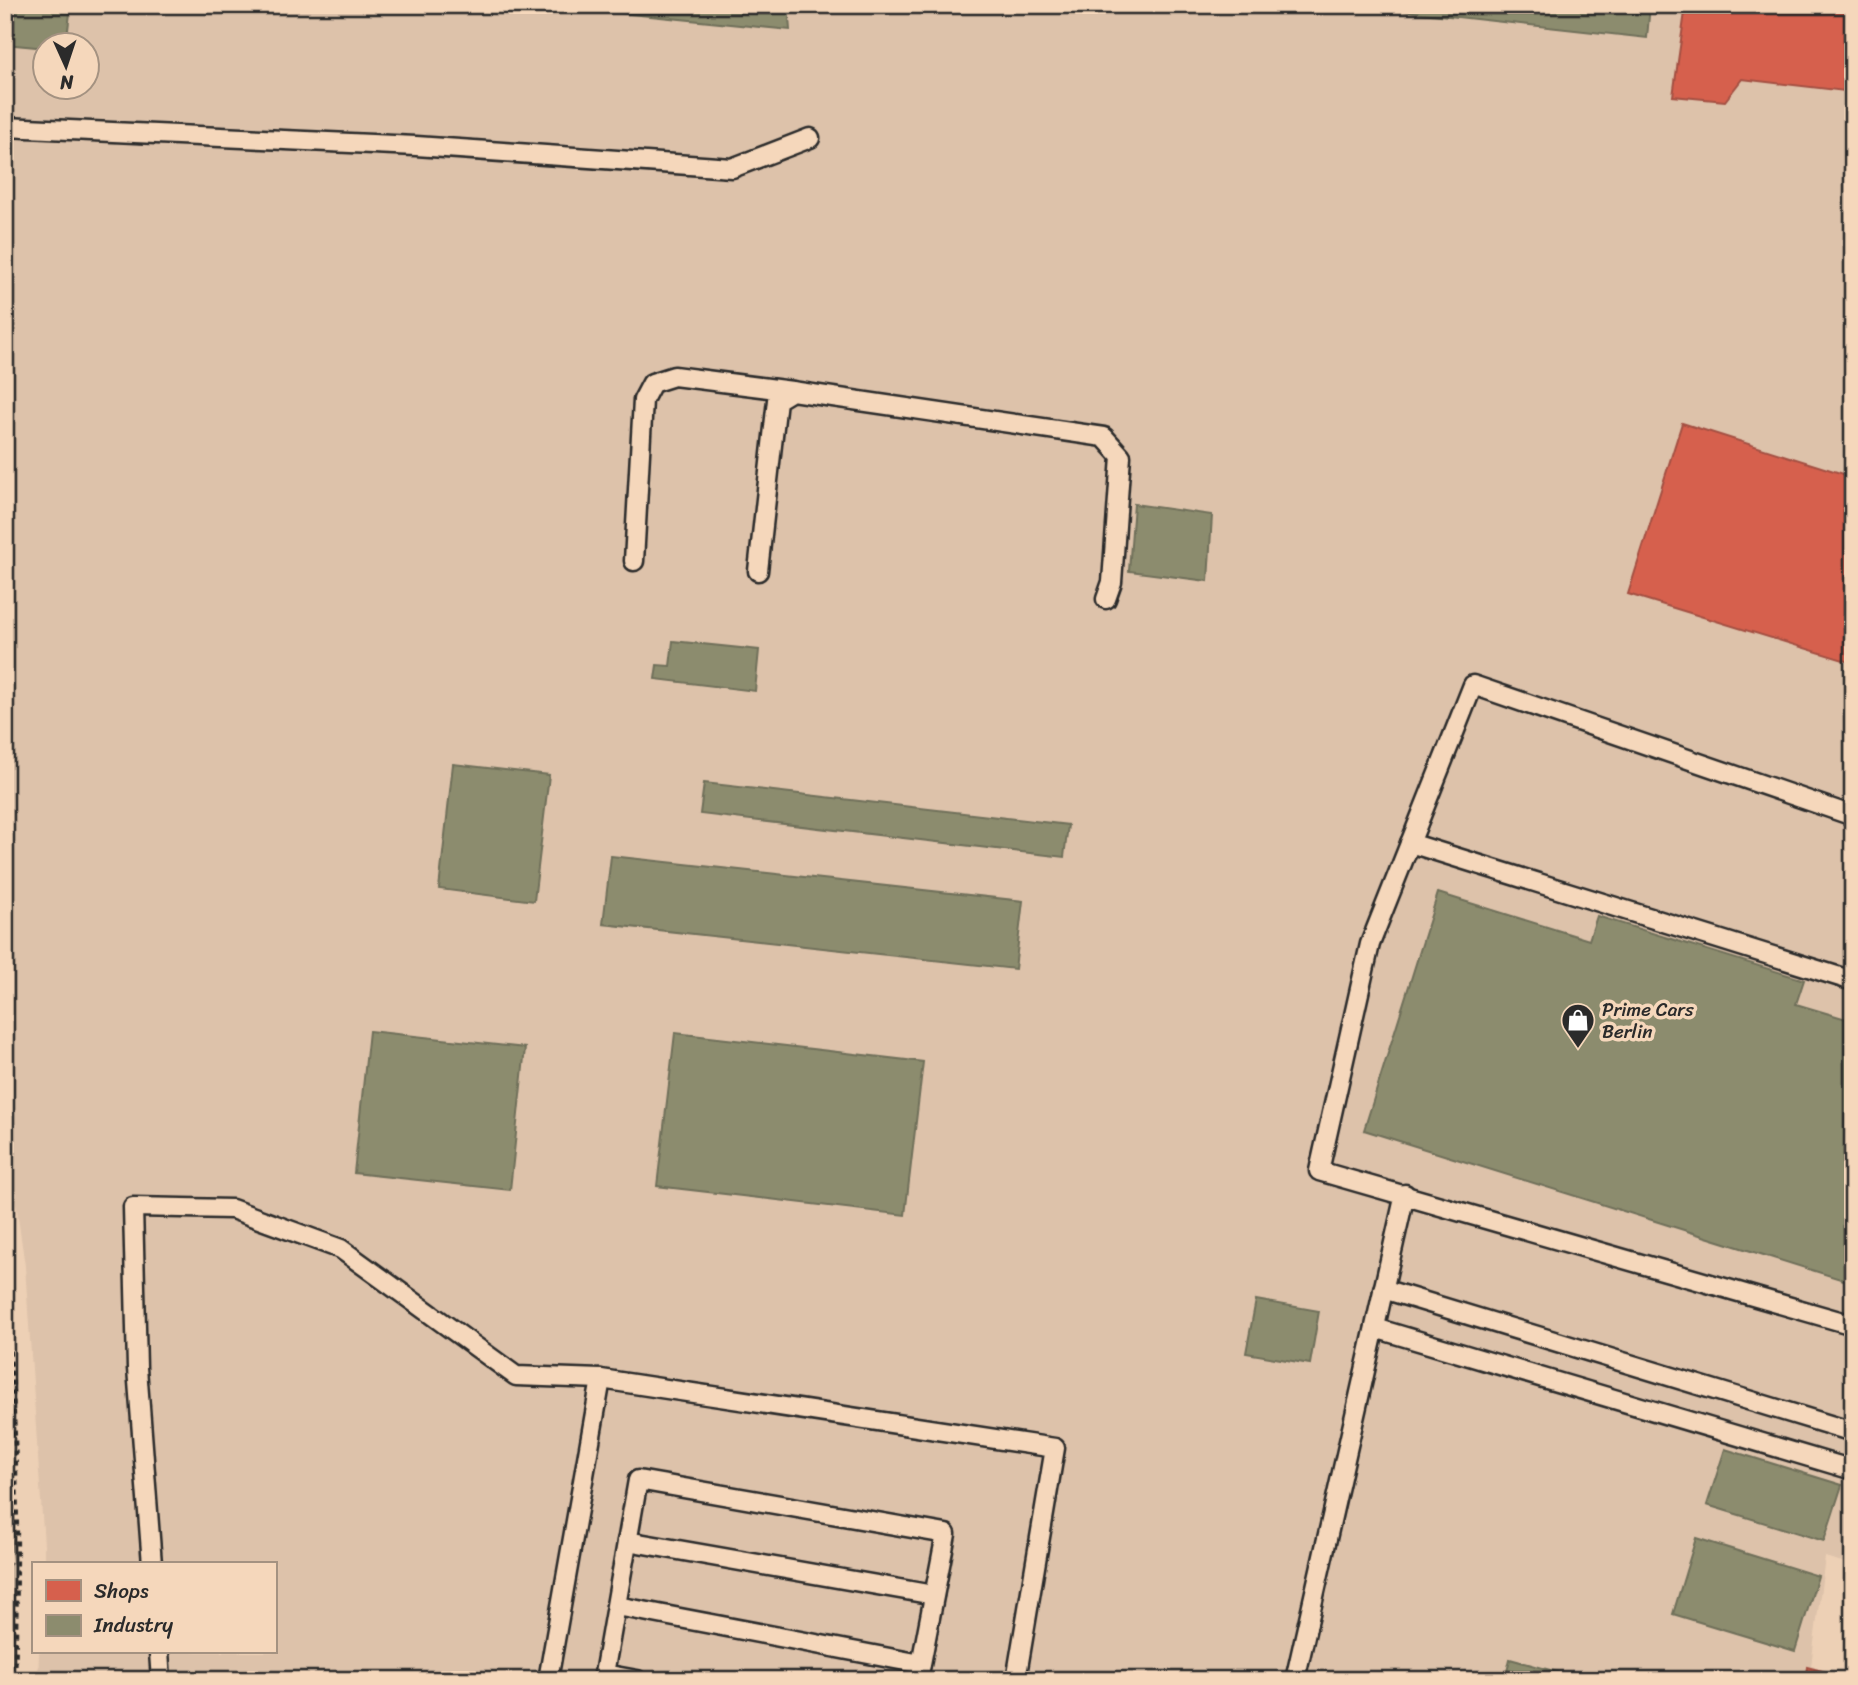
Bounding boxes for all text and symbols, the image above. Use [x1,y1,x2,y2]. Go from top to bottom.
north arrow [32,32,102,102]
text: N [59,66,75,99]
place label: Prime Cars Berlin [1602,993,1694,1048]
shop icon: Prime Cars Berlin [1559,1001,1597,1050]
legend [32,1562,276,1654]
text: Shops [94,1572,149,1610]
text: Industry [93,1606,173,1644]

